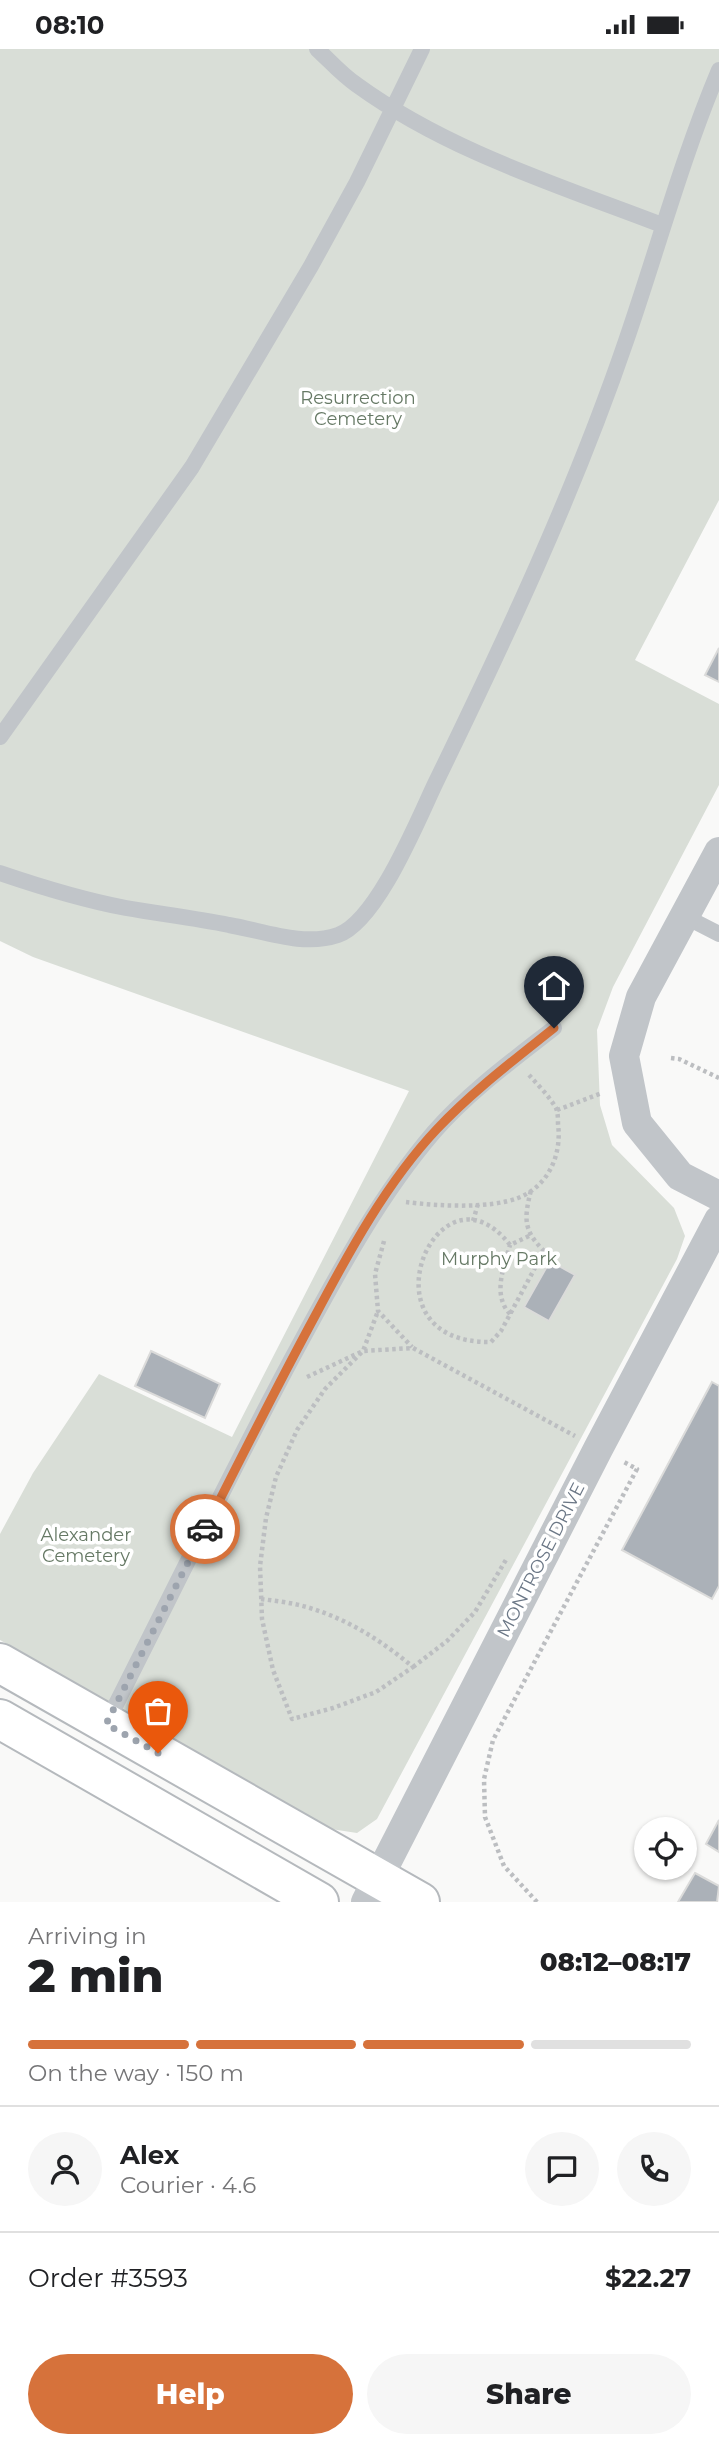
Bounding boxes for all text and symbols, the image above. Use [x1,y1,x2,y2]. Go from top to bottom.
text: 08:10 [35,9,104,41]
park label: Resurrection Cemetery [300,387,416,430]
pin [524,956,584,1028]
icon: home [535,967,573,1005]
park label: Murphy Park [441,1248,557,1270]
street label: MONTROSE DRIVE [492,1479,590,1641]
courier [170,1494,240,1564]
icon: car [186,1510,224,1548]
park label: Alexander Cemetery [41,1524,131,1567]
pin [128,1681,188,1753]
icon: bag [139,1692,177,1730]
map controls [634,1817,697,1880]
button: locate [634,1817,697,1880]
text: Arriving in [28,1922,147,1950]
text: 08:12–08:17 [540,1946,691,1978]
text: 2 min [28,1947,163,2004]
text: On the way · 150 m [28,2059,244,2087]
button: person [28,2132,102,2206]
button: chat [525,2132,599,2206]
button: phone [617,2132,691,2206]
text: Alex [120,2139,179,2171]
text: Courier · 4.6 [120,2171,256,2199]
text: Order #3593 [28,2262,188,2294]
text: $22.27 [605,2262,691,2294]
button: Help [28,2354,353,2434]
button: Share [367,2354,691,2434]

